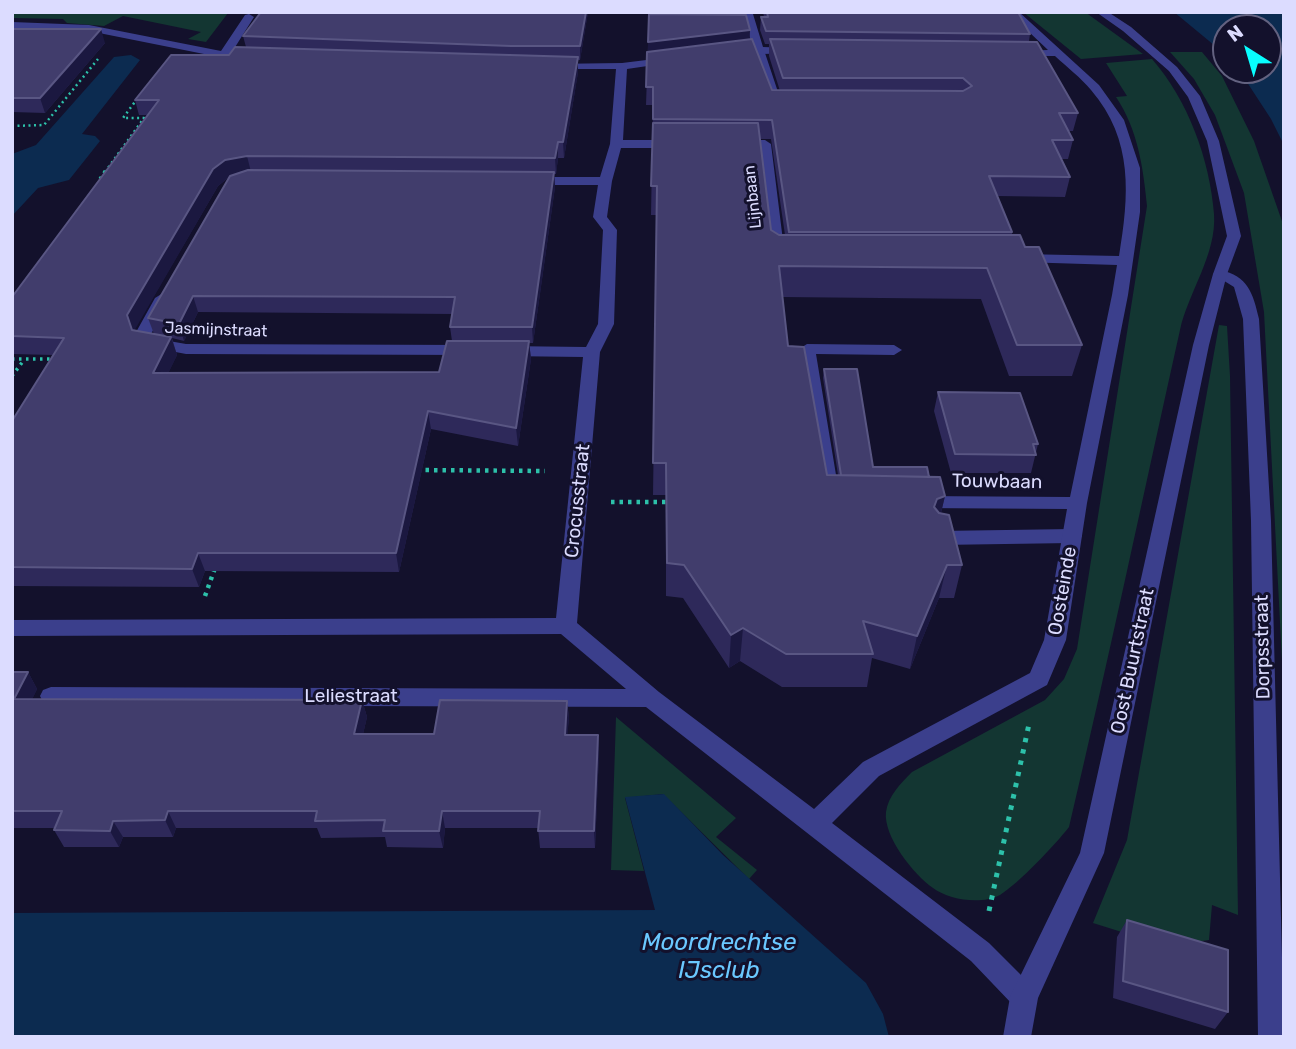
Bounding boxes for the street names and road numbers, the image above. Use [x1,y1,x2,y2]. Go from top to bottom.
street label: Lijnbaan [740,164,766,230]
street label: Jasmijnstraat [164,319,268,341]
street label: Crocusstraat [561,443,595,559]
street label: Touwbaan [952,470,1042,494]
street label: Oosteinde [1044,545,1082,637]
street label: Oost Buurtstraat [1106,586,1160,736]
street label: Dorpsstraat [1251,594,1275,700]
street label: Leliestraat [304,686,398,708]

